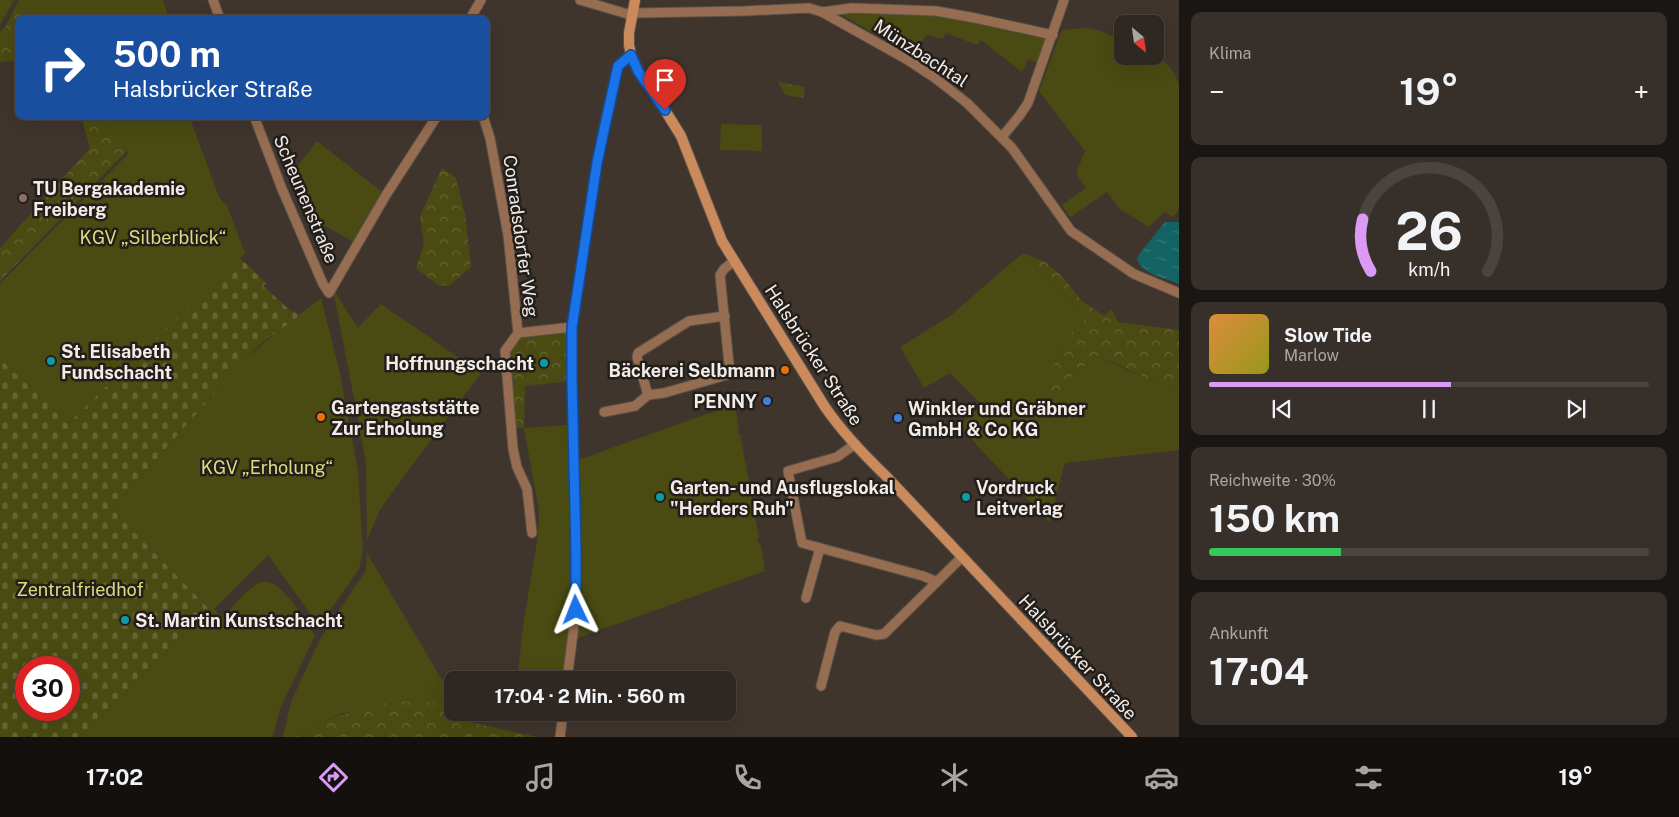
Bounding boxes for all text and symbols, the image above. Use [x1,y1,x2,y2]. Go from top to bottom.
street label: Münzbachtal [870,15,972,91]
north arrow [1114,15,1164,65]
map controls [1114,15,1164,65]
text: 500 m [113,34,221,75]
icon: right [30,35,95,100]
text: Klima [1209,44,1251,63]
pin [644,59,686,110]
icon: arrive [651,66,679,94]
text: 19° [1399,69,1459,114]
text: − [1209,75,1225,108]
text: + [1633,75,1649,108]
text: Halsbrücker Straße [113,76,313,102]
street label: Scheunenstraße [270,132,342,266]
street label: Conradsdorfer Weg [499,154,543,318]
place label: TU Bergakademie Freiberg [33,178,185,220]
marker: TU Bergakademie Freiberg [17,192,29,204]
text: 26 [1395,201,1463,262]
park label: KGV „Silberblick“ [80,227,226,248]
text: km/h [1408,259,1450,280]
street label: Halsbrücker Straße [761,281,867,429]
text: Slow Tide [1284,324,1372,346]
place label: St. Elisabeth Fundschacht [61,341,172,383]
text: Marlow [1284,346,1339,365]
place label: Hoffnungschacht [385,353,534,374]
marker: St. Elisabeth Fundschacht [45,355,57,367]
marker: Hoffnungschacht [538,357,550,369]
place label: Bäckerei Selbmann [609,360,775,381]
marker: Bäckerei Selbmann [779,364,791,376]
place label: PENNY [694,391,757,412]
marker: PENNY [761,395,773,407]
icon: previous [1268,395,1296,423]
icon: pause [1415,395,1443,423]
icon: next [1562,395,1590,423]
place label: Gartengaststätte Zur Erholung [331,397,480,439]
place label: Winkler und Gräbner GmbH & Co KG [908,398,1086,440]
marker: Gartengaststätte Zur Erholung [315,411,327,423]
marker: Winkler und Gräbner GmbH & Co KG [892,412,904,424]
park label: KGV „Erholung“ [201,457,333,478]
text: Reichweite · 30% [1209,471,1336,490]
place label: Garten- und Ausflugslokal "Herders Ruh" [670,477,895,519]
place label: Vordruck Leitverlag [976,477,1063,519]
marker: Garten- und Ausflugslokal "Herders Ruh" [654,491,666,503]
marker: Vordruck Leitverlag [960,491,972,503]
text: 150 km [1209,496,1340,541]
park label: Zentralfriedhof [16,579,144,600]
position arrow [549,583,601,635]
street label: Halsbrücker Straße [1015,590,1141,724]
place label: St. Martin Kunstschacht [135,610,343,631]
marker: St. Martin Kunstschacht [119,614,131,626]
text: Ankunft [1209,624,1269,643]
text: 17:04 [1209,649,1309,694]
speed limit sign: 30 [15,656,80,721]
text: 17:04 · 2 Min. · 560 m [495,685,685,707]
icon: directions [316,760,351,795]
icon: music [523,760,558,795]
icon: phone [730,760,765,795]
icon: climate [937,760,972,795]
icon: car [1144,760,1179,795]
icon: filters [1351,760,1386,795]
text: 17:02 [86,764,143,790]
text: 19° [1559,764,1593,790]

